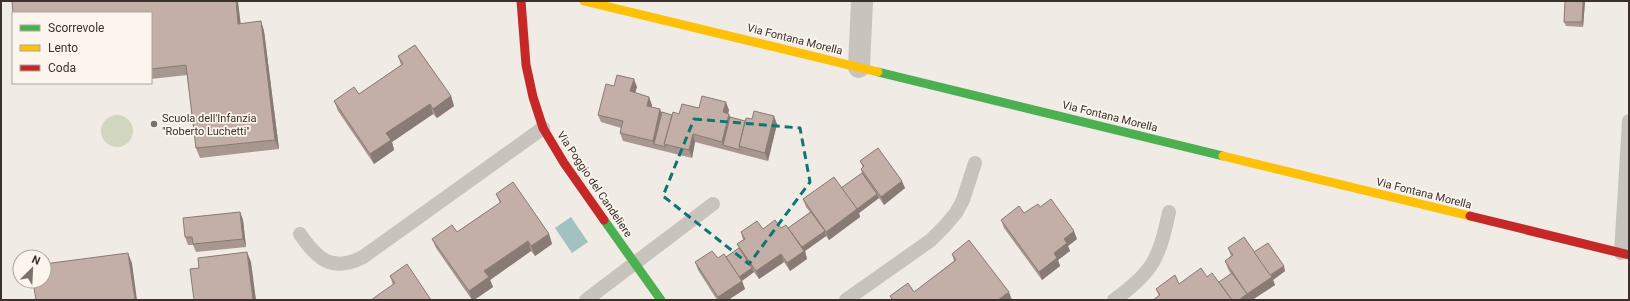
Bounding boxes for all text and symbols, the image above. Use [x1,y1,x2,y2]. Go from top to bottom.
legend [12,12,152,84]
text: Scorrevole [48,21,104,35]
street label: Via Fontana Morella [746,21,844,58]
text: Lento [48,41,78,55]
text: Coda [48,61,76,75]
street label: Via Fontana Morella [1061,98,1159,135]
place label: Scuola dell'Infanzia "Roberto Luchetti" [162,112,256,138]
marker: Scuola dell'Infanzia "Roberto Luchetti" [149,119,159,129]
street label: Via Poggio del Candeliere [554,129,635,240]
street label: Via Fontana Morella [1375,175,1473,212]
north arrow [12,249,52,289]
text: N [30,253,42,268]

